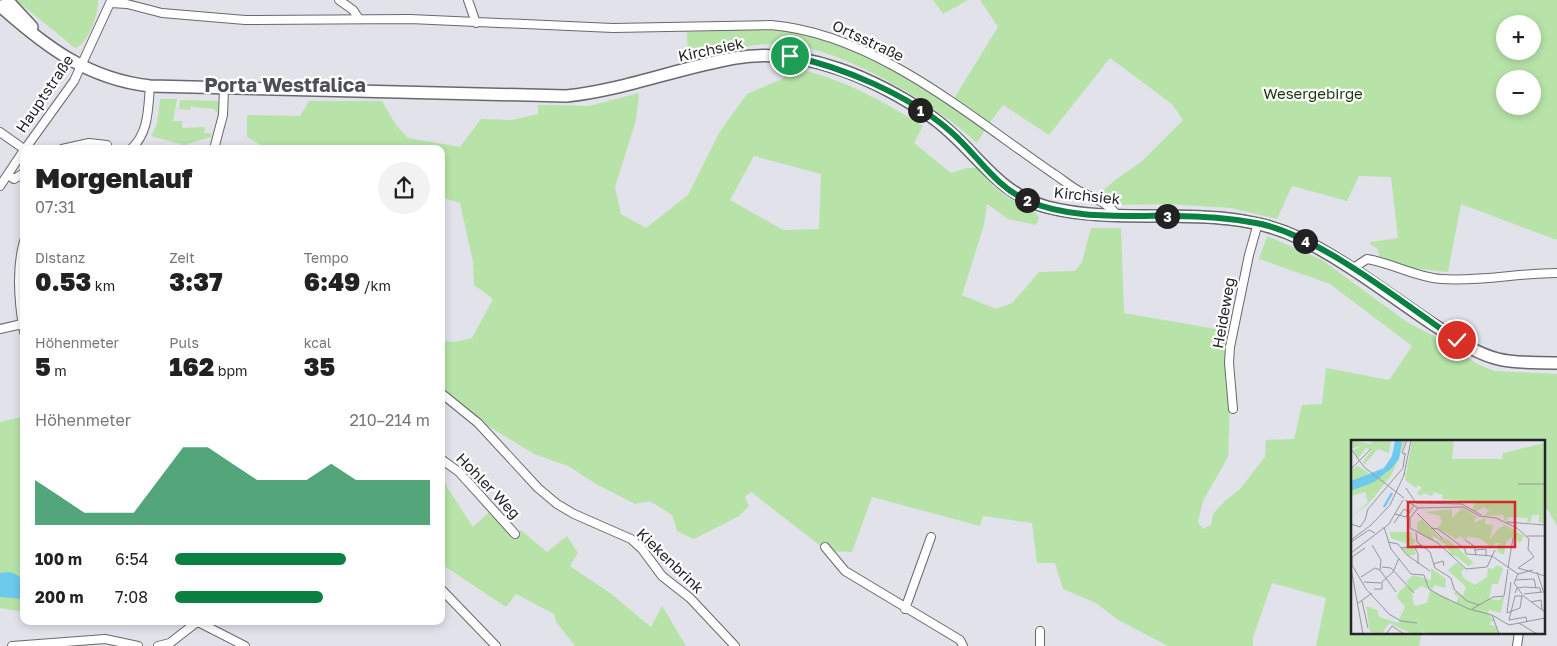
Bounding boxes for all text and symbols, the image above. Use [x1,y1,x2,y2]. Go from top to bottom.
map controls [1496,15,1541,115]
button: + [1496,15,1541,60]
street label: Ortsstraße [830,16,907,65]
street label: Kirchsiek [676,33,746,65]
pin [769,35,811,77]
icon: arrive [776,42,804,70]
street label: Hauptstraße [12,51,77,136]
button: − [1496,70,1541,115]
district label: Porta Westfalica [204,72,366,96]
park label: Wesergebirge [1263,84,1363,102]
pin: 1 [908,98,932,122]
text: 1 [917,102,924,119]
text: Morgenlauf [35,161,192,194]
button: share [378,162,430,214]
street label: Kirchsiek [1053,183,1122,207]
pin: 2 [1014,188,1040,212]
text: 2 [1023,192,1032,209]
text: 07:31 [35,197,75,217]
pin: 3 [1154,204,1180,228]
text: 3 [1163,208,1172,225]
pin: 4 [1292,228,1318,254]
text: 4 [1301,233,1310,250]
text: Distanz [35,249,85,266]
text: Zeit [169,249,195,266]
text: Tempo [304,249,349,266]
text: 0.53 [35,266,91,297]
text: 3:37 [169,266,223,297]
text: 6:49 [304,266,360,297]
street label: Heideweg [1208,276,1238,350]
text: km [91,277,115,294]
text: /km [360,277,391,294]
pin [1436,319,1478,361]
icon: check [1443,326,1471,354]
text: Höhenmeter [35,334,119,351]
text: Puls [169,334,199,351]
text: kcal [304,334,331,351]
text: 5 [35,351,51,382]
text: 162 [169,351,214,382]
text: 35 [304,351,335,382]
text: m [51,362,67,379]
text: bpm [214,362,247,379]
text: Höhenmeter [35,410,131,430]
text: 210–214 m [350,410,430,430]
inset map [1351,440,1544,634]
street label: Hohler Weg [453,449,524,522]
street label: Kiekenbrink [634,524,708,597]
text: 100 m [35,549,82,569]
text: 6:54 [115,549,149,569]
text: 200 m [35,587,84,607]
text: 7:08 [115,587,148,607]

